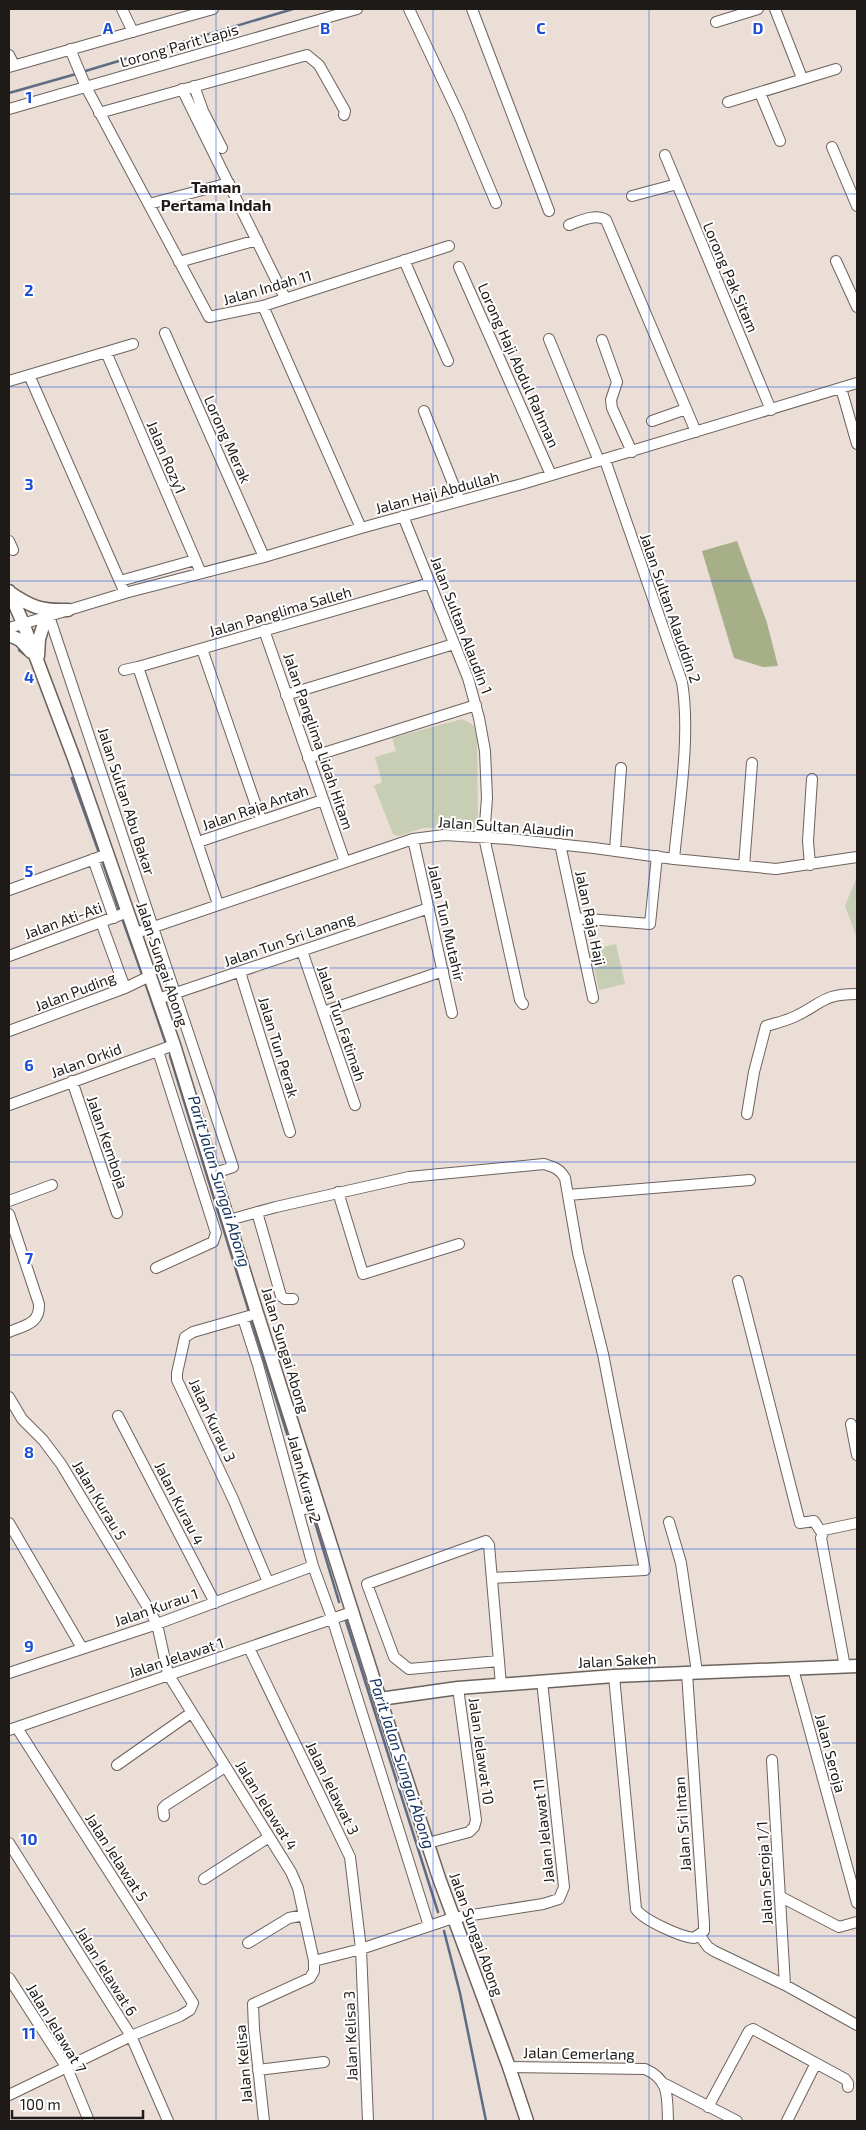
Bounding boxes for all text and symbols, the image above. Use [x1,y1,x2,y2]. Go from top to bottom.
text: A [103,18,114,37]
text: B [320,18,330,37]
text: C [536,18,546,37]
text: D [753,18,764,37]
street label: Lorong Parit Lapis [118,19,240,71]
text: 1 [26,87,32,106]
district label: Taman Pertama Indah [161,177,271,214]
street label: Lorong Pak Sitam [700,219,762,335]
street label: Jalan Indah 11 [221,266,313,308]
text: 2 [24,280,34,299]
street label: Lorong Haji Abdul Rahman [474,280,564,451]
street label: Lorong Merak [201,392,255,486]
street label: Jalan Rozy1 [144,418,190,496]
street label: Jalan Haji Abdullah [373,467,501,518]
text: 3 [24,474,34,493]
street label: Jalan Sultan Alauddin 2 [637,531,705,685]
street label: Jalan Sultan Alaudin 1 [427,554,497,696]
street label: Jalan Panglima Salleh [207,582,353,640]
street label: Jalan Panglima Lidah Hitam [280,650,358,832]
text: 4 [24,667,34,686]
street label: Jalan Sultan Abu Bakar [95,725,159,877]
street label: Jalan Raja Antah [199,780,311,835]
street label: Jalan Sultan Alaudin [437,812,575,840]
text: 5 [25,861,34,880]
street label: Jalan Tun Mutahir [425,863,469,983]
street label: Jalan Raja Haji [571,869,610,967]
street label: Jalan Ati-Ati [22,898,104,942]
street label: Jalan Sungai Abong [133,899,193,1029]
street label: Jalan Tun Sri Lanang [221,908,357,970]
street label: Jalan Tun Fatimah [314,963,370,1083]
street label: Jalan Puding [32,967,118,1015]
street label: Jalan Tun Perak [255,994,303,1100]
street label: Jalan Orkid [48,1039,124,1081]
text: 6 [24,1055,34,1074]
street label: Jalan Kemboja [83,1093,132,1191]
water label: Parit Jalan Sungai Abong [185,1093,255,1269]
text: 7 [25,1248,34,1267]
street label: Jalan Sungai Abong [258,1285,314,1416]
street label: Jalan Kurau 3 [186,1375,240,1465]
street label: Jalan Kurau 2 [285,1433,325,1525]
text: 8 [24,1442,34,1461]
street label: Jalan Kurau 5 [69,1457,131,1543]
street label: Jalan Kurau 4 [151,1458,209,1548]
street label: Jalan Kurau 1 [112,1584,200,1630]
street label: Jalan Jelawat 1 [126,1633,226,1681]
text: 9 [24,1636,34,1655]
street label: Jalan Sakeh [577,1649,657,1671]
water label: Parit Jalan Sungai Abong [366,1675,440,1851]
street label: Jalan Jelawat 10 [466,1696,498,1806]
street label: Jalan Seroja [811,1712,850,1795]
street label: Jalan Jelawat 3 [303,1738,363,1838]
street label: Jalan Jelawat 4 [232,1757,302,1853]
street label: Jalan Sri Intan [670,1776,694,1872]
street label: Jalan Jelawat 11 [529,1778,557,1884]
street label: Jalan Jelawat 5 [82,1810,152,1904]
street label: Jalan Seroja 1/1 [752,1821,777,1925]
text: 10 [20,1829,38,1848]
street label: Jalan Sungai Abong [446,1870,508,1999]
street label: Jalan Jelawat 6 [72,1923,142,2019]
street label: Jalan Jelawat 7 [23,1980,91,2076]
street label: Jalan Kelisa 3 [339,1990,361,2082]
text: 11 [22,2023,36,2042]
street label: Jalan Kelisa [231,2024,255,2104]
street label: Jalan Cemerlang [523,2043,636,2063]
scale bar [12,2088,144,2120]
text: 100 m [20,2095,61,2113]

